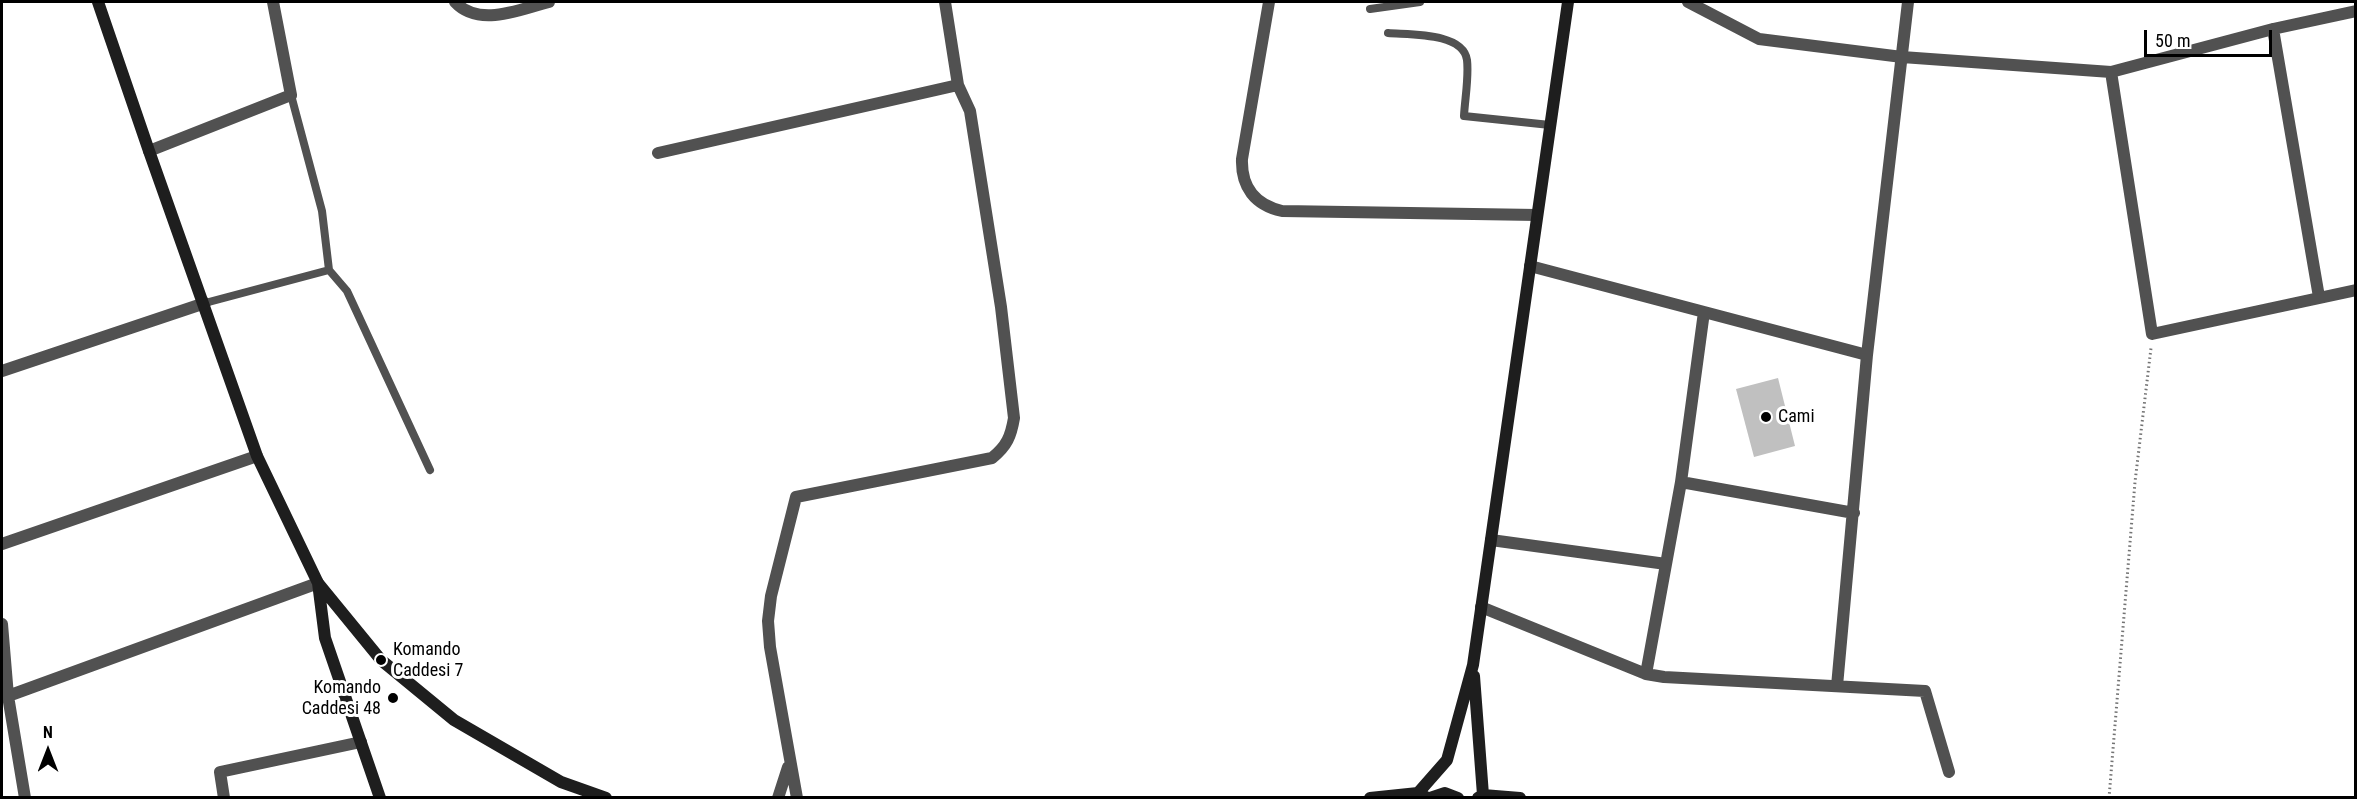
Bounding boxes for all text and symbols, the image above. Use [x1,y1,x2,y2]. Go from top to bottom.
scale bar [2147,18,2274,56]
text: 50 m [2155,30,2190,51]
place label: Cami [1778,406,1815,428]
marker: Cami [1759,410,1773,424]
place label: Komando Caddesi 7 [393,639,463,682]
marker: Komando Caddesi 7 [374,653,388,667]
place label: Komando Caddesi 48 [302,677,381,720]
marker: Komando Caddesi 48 [386,691,400,705]
north arrow [18,721,78,781]
text: N [43,723,53,742]

